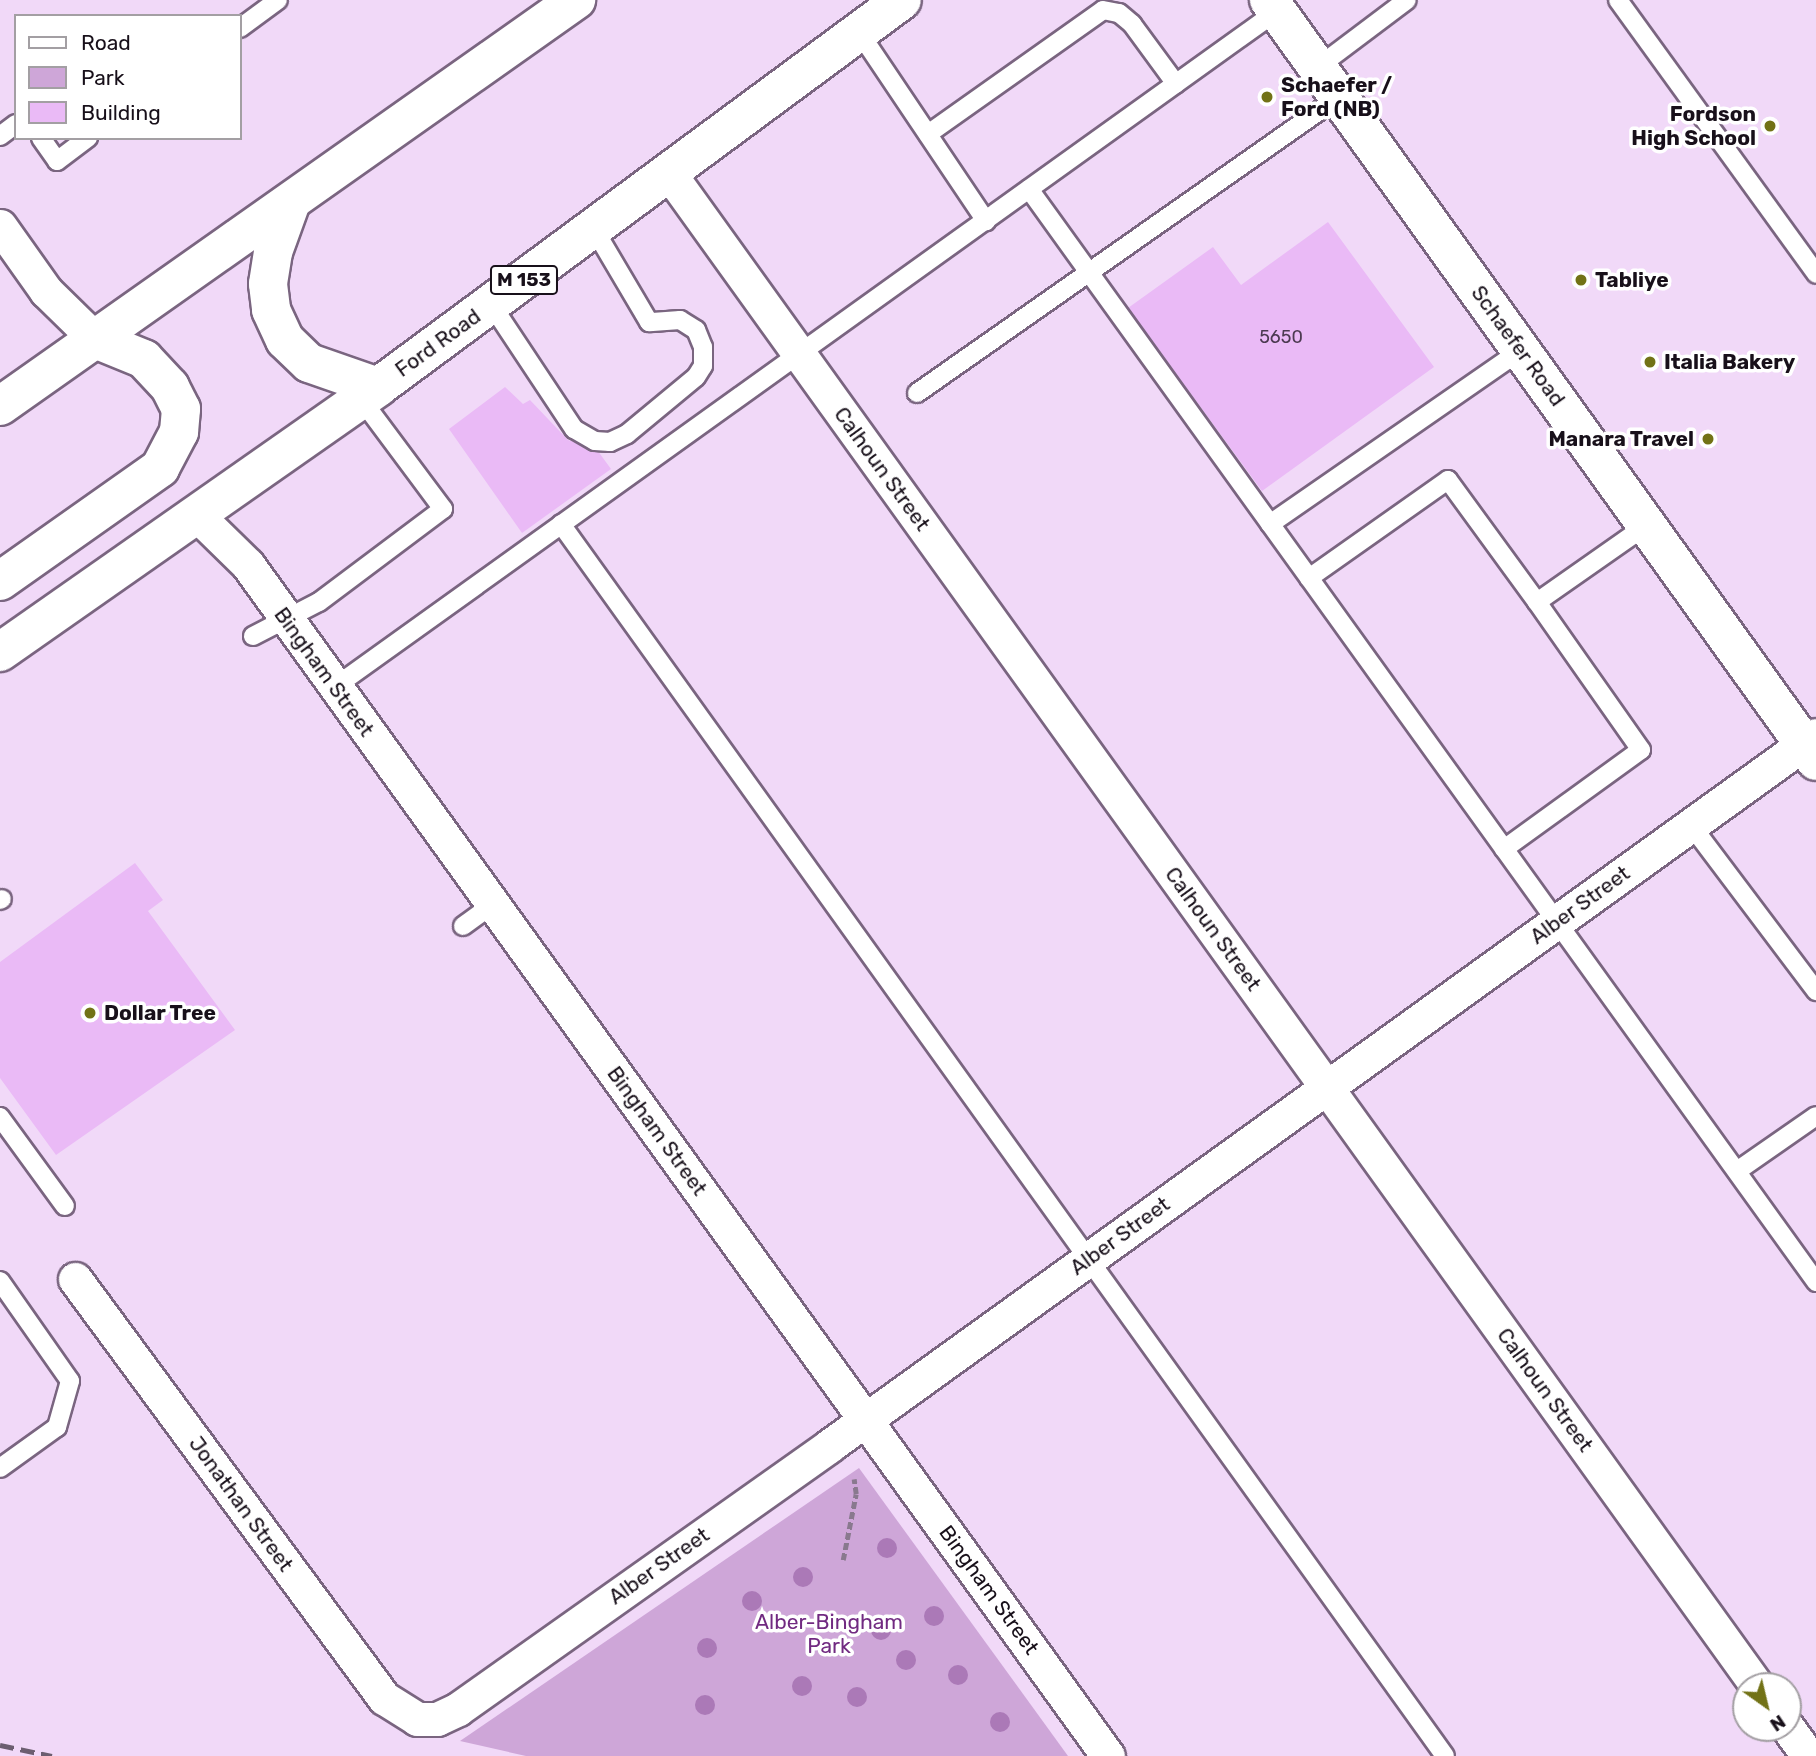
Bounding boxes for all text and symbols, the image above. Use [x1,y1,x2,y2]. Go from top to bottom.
legend [14,14,242,140]
text: Road [81,30,131,55]
text: Park [81,65,125,90]
place label: Schaefer / Ford (NB) [1281,72,1393,122]
marker: Schaefer / Ford (NB) [1259,89,1275,105]
text: Building [81,100,161,125]
place label: Fordson High School [1631,101,1756,151]
marker: Fordson High School [1762,118,1778,134]
road number: M 153 [489,264,559,296]
place label: Tabliye [1595,267,1669,293]
marker: Tabliye [1573,272,1589,288]
street label: Schaefer Road [1466,281,1570,411]
street label: Ford Road [390,304,486,382]
house number: 5650 [1259,326,1303,348]
place label: Italia Bakery [1664,349,1795,375]
marker: Italia Bakery [1642,354,1658,370]
street label: Calhoun Street [829,402,935,536]
place label: Manara Travel [1548,426,1694,452]
marker: Manara Travel [1700,431,1716,447]
street label: Bingham Street [269,603,379,741]
street label: Alber Street [1525,860,1635,950]
street label: Calhoun Street [1160,862,1266,996]
place label: Dollar Tree [104,1000,217,1026]
marker: Dollar Tree [82,1005,98,1021]
street label: Bingham Street [602,1062,712,1200]
street label: Alber Street [1065,1191,1175,1281]
street label: Calhoun Street [1492,1323,1598,1457]
street label: Jonathan Street [184,1432,298,1576]
street label: Bingham Street [934,1521,1044,1659]
street label: Alber Street [604,1522,714,1610]
park label: Alber-Bingham Park [755,1609,903,1659]
north arrow [1732,1672,1802,1742]
text: N [1766,1710,1790,1737]

